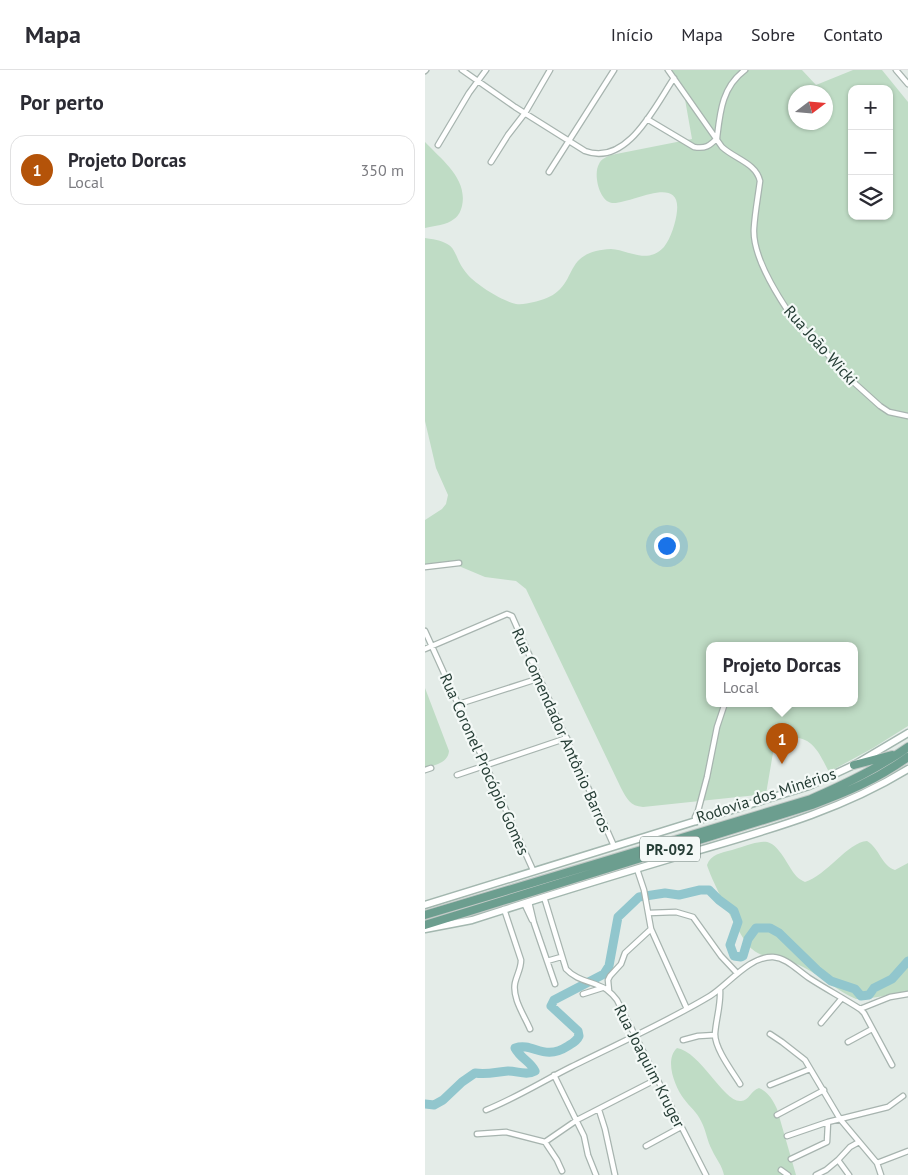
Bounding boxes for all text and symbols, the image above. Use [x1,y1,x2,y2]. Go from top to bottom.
text: Mapa [25,19,81,50]
text: Início [611,23,653,46]
text: Mapa [681,23,723,46]
text: Sobre [751,23,795,46]
text: Contato [823,23,883,46]
north arrow [788,85,833,130]
map controls [848,85,893,220]
button: + [848,85,893,130]
text: Por perto [20,89,104,116]
button: − [848,130,893,175]
text: Projeto Dorcas [68,148,186,172]
text: 1 [32,160,42,180]
text: 350 m [361,160,404,180]
text: Local [68,172,104,192]
button: layers [848,175,893,220]
street label: Rua João Wicki [780,301,862,389]
your location [654,533,680,559]
street label: Rua Comendador Antônio Barros [508,625,616,835]
popup [706,642,858,707]
text: Projeto Dorcas [723,653,841,677]
street label: Rua Coronel Procópio Gomes [436,670,534,858]
text: Local [723,677,759,697]
pin: 1 [766,723,798,764]
street label: Rodovia dos Minérios [694,763,839,827]
road number: PR-092 [640,836,700,862]
street label: Rua Joaquim Kruger [610,1001,690,1131]

